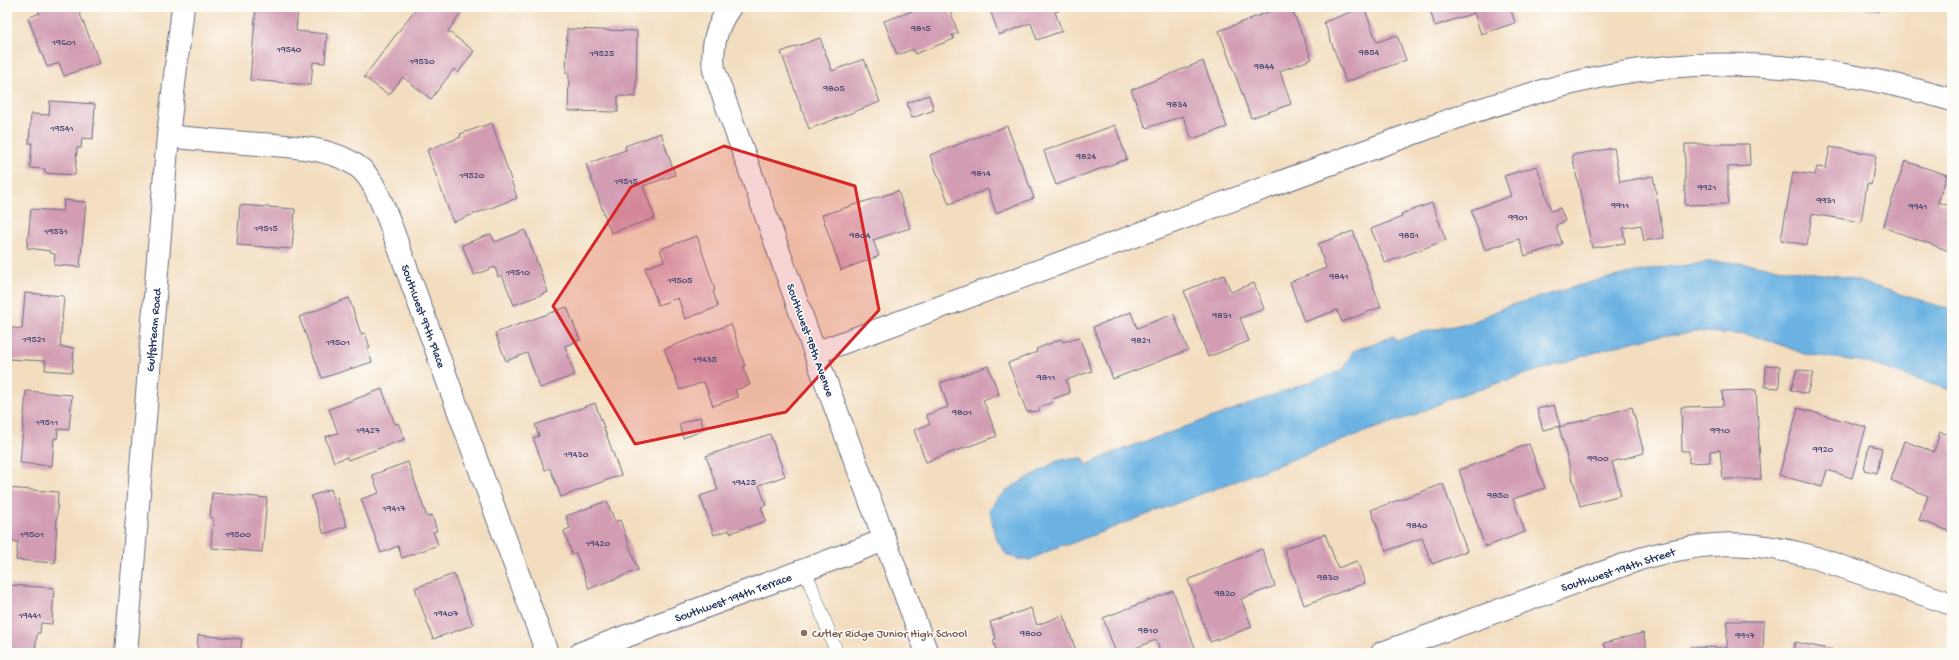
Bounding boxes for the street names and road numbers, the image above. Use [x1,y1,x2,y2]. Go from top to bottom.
street label: Southwest 97th Place [397,263,448,371]
street label: Southwest 98th Avenue [782,282,836,400]
street label: Gulfstream Road [144,287,166,372]
street label: Southwest 194th Street [1560,545,1678,596]
street label: Southwest 194th Terrace [673,571,795,627]

